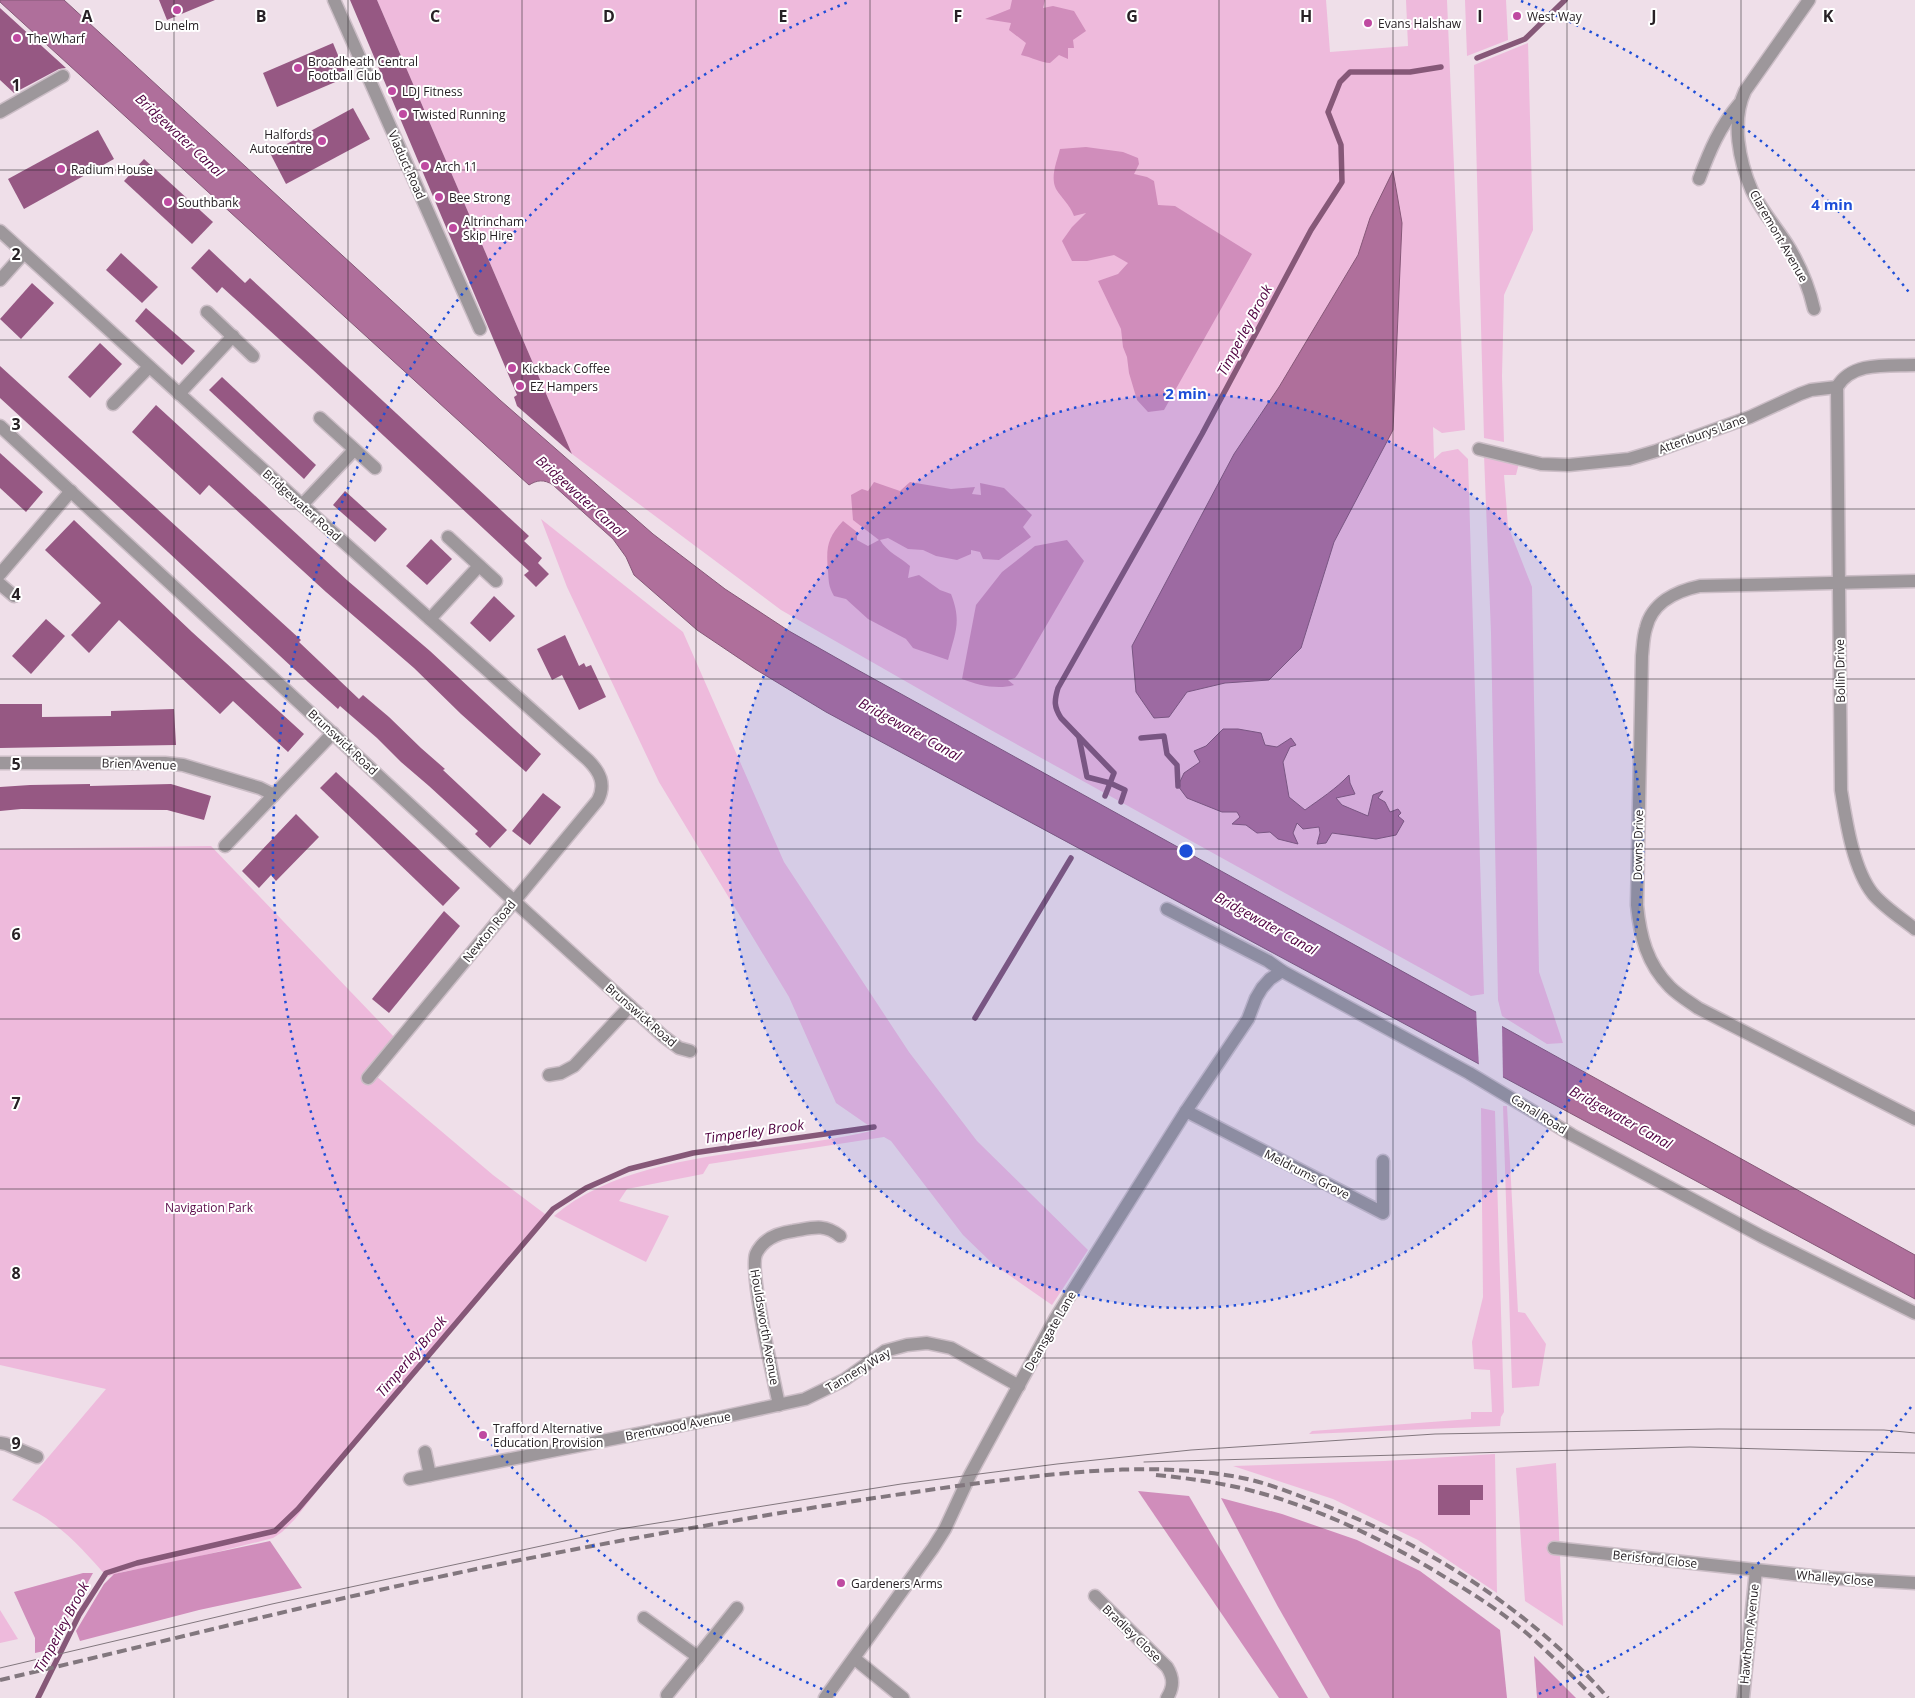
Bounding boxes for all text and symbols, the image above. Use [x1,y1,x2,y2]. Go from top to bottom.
marker: Dunelm [171,4,183,16]
text: A [81,5,93,27]
text: B [256,5,266,27]
text: C [430,5,440,27]
text: D [603,5,615,27]
text: E [779,5,788,27]
text: F [954,5,962,27]
text: G [1126,5,1138,27]
text: H [1300,5,1312,27]
text: I [1477,5,1483,27]
text: J [1649,5,1657,27]
text: K [1823,5,1834,27]
place label: West Way [1527,8,1583,25]
marker: West Way [1511,10,1523,22]
place label: Evans Halshaw [1378,15,1462,32]
place label: Dunelm [155,17,199,34]
marker: Evans Halshaw [1362,17,1374,29]
place label: The Wharf [27,30,86,47]
marker: The Wharf [11,32,23,44]
place label: Broadheath Central Football Club [308,53,418,84]
marker: Broadheath Central Football Club [292,62,304,74]
text: 1 [11,74,21,96]
place label: LDJ Fitness [402,83,463,100]
marker: LDJ Fitness [386,85,398,97]
water label: Bridgewater Canal [132,89,229,181]
place label: Twisted Running [413,106,506,123]
marker: Twisted Running [397,108,409,120]
place label: Halfords Autocentre [250,126,312,157]
street label: Viaduct Road [384,128,430,202]
marker: Halfords Autocentre [316,135,328,147]
place label: Arch 11 [435,158,477,175]
marker: Arch 11 [419,160,431,172]
place label: Radium House [71,161,153,178]
marker: Radium House [55,163,67,175]
street label: Claremont Avenue [1746,187,1812,285]
place label: Bee Strong [449,189,511,206]
marker: Bee Strong [433,191,445,203]
place label: Southbank [178,194,239,211]
text: 4 min [1811,194,1853,214]
marker: Southbank [162,196,174,208]
place label: Altrincham Skip Hire [463,213,524,244]
marker: Altrincham Skip Hire [447,222,459,234]
text: 2 [11,243,21,265]
water label: Timperley Brook [1212,280,1277,379]
place label: Kickback Coffee [522,360,610,377]
marker: Kickback Coffee [506,362,518,374]
place label: EZ Hampers [530,378,598,395]
marker: EZ Hampers [514,380,526,392]
text: 2 min [1165,383,1207,403]
street label: Attenburys Lane [1656,410,1748,458]
text: 3 [11,413,21,435]
water label: Bridgewater Canal [532,451,630,542]
street label: Bridgewater Road [259,465,345,545]
text: 4 [11,583,21,605]
street label: Bollin Drive [1831,639,1849,703]
water label: Bridgewater Canal [855,693,965,765]
street label: Brunswick Road [305,705,381,779]
text: 5 [11,753,21,775]
street label: Brien Avenue [101,754,177,774]
street label: Downs Drive [1629,809,1647,881]
centre of rings [1177,842,1195,860]
water label: Bridgewater Canal [1211,887,1321,959]
street label: Newton Road [459,896,519,966]
text: 6 [11,923,21,945]
street label: Brunswick Road [602,979,680,1051]
water label: Bridgewater Canal [1566,1081,1676,1153]
street label: Canal Road [1508,1090,1570,1138]
text: 7 [11,1092,21,1114]
water label: Timperley Brook [703,1114,806,1147]
street label: Meldrums Grove [1261,1145,1353,1203]
park label: Navigation Park [165,1199,254,1216]
text: 8 [11,1262,21,1284]
street label: Houldsworth Avenue [746,1268,784,1387]
street label: Deansgate Lane [1020,1288,1080,1374]
water label: Timperley Brook [371,1311,451,1401]
street label: Tannery Way [823,1344,894,1396]
street label: Brentwood Avenue [624,1407,732,1445]
place label: Trafford Alternative Education Provision [493,1420,603,1451]
marker: Trafford Alternative Education Provision [477,1429,489,1441]
text: 9 [11,1432,21,1454]
street label: Berisford Close [1612,1546,1698,1572]
street label: Whalley Close [1796,1566,1875,1590]
place label: Gardeners Arms [851,1575,943,1592]
water label: Timperley Brook [29,1577,94,1676]
marker: Gardeners Arms [835,1577,847,1589]
street label: Hawthorn Avenue [1735,1583,1763,1685]
street label: Bradley Close [1099,1601,1165,1666]

